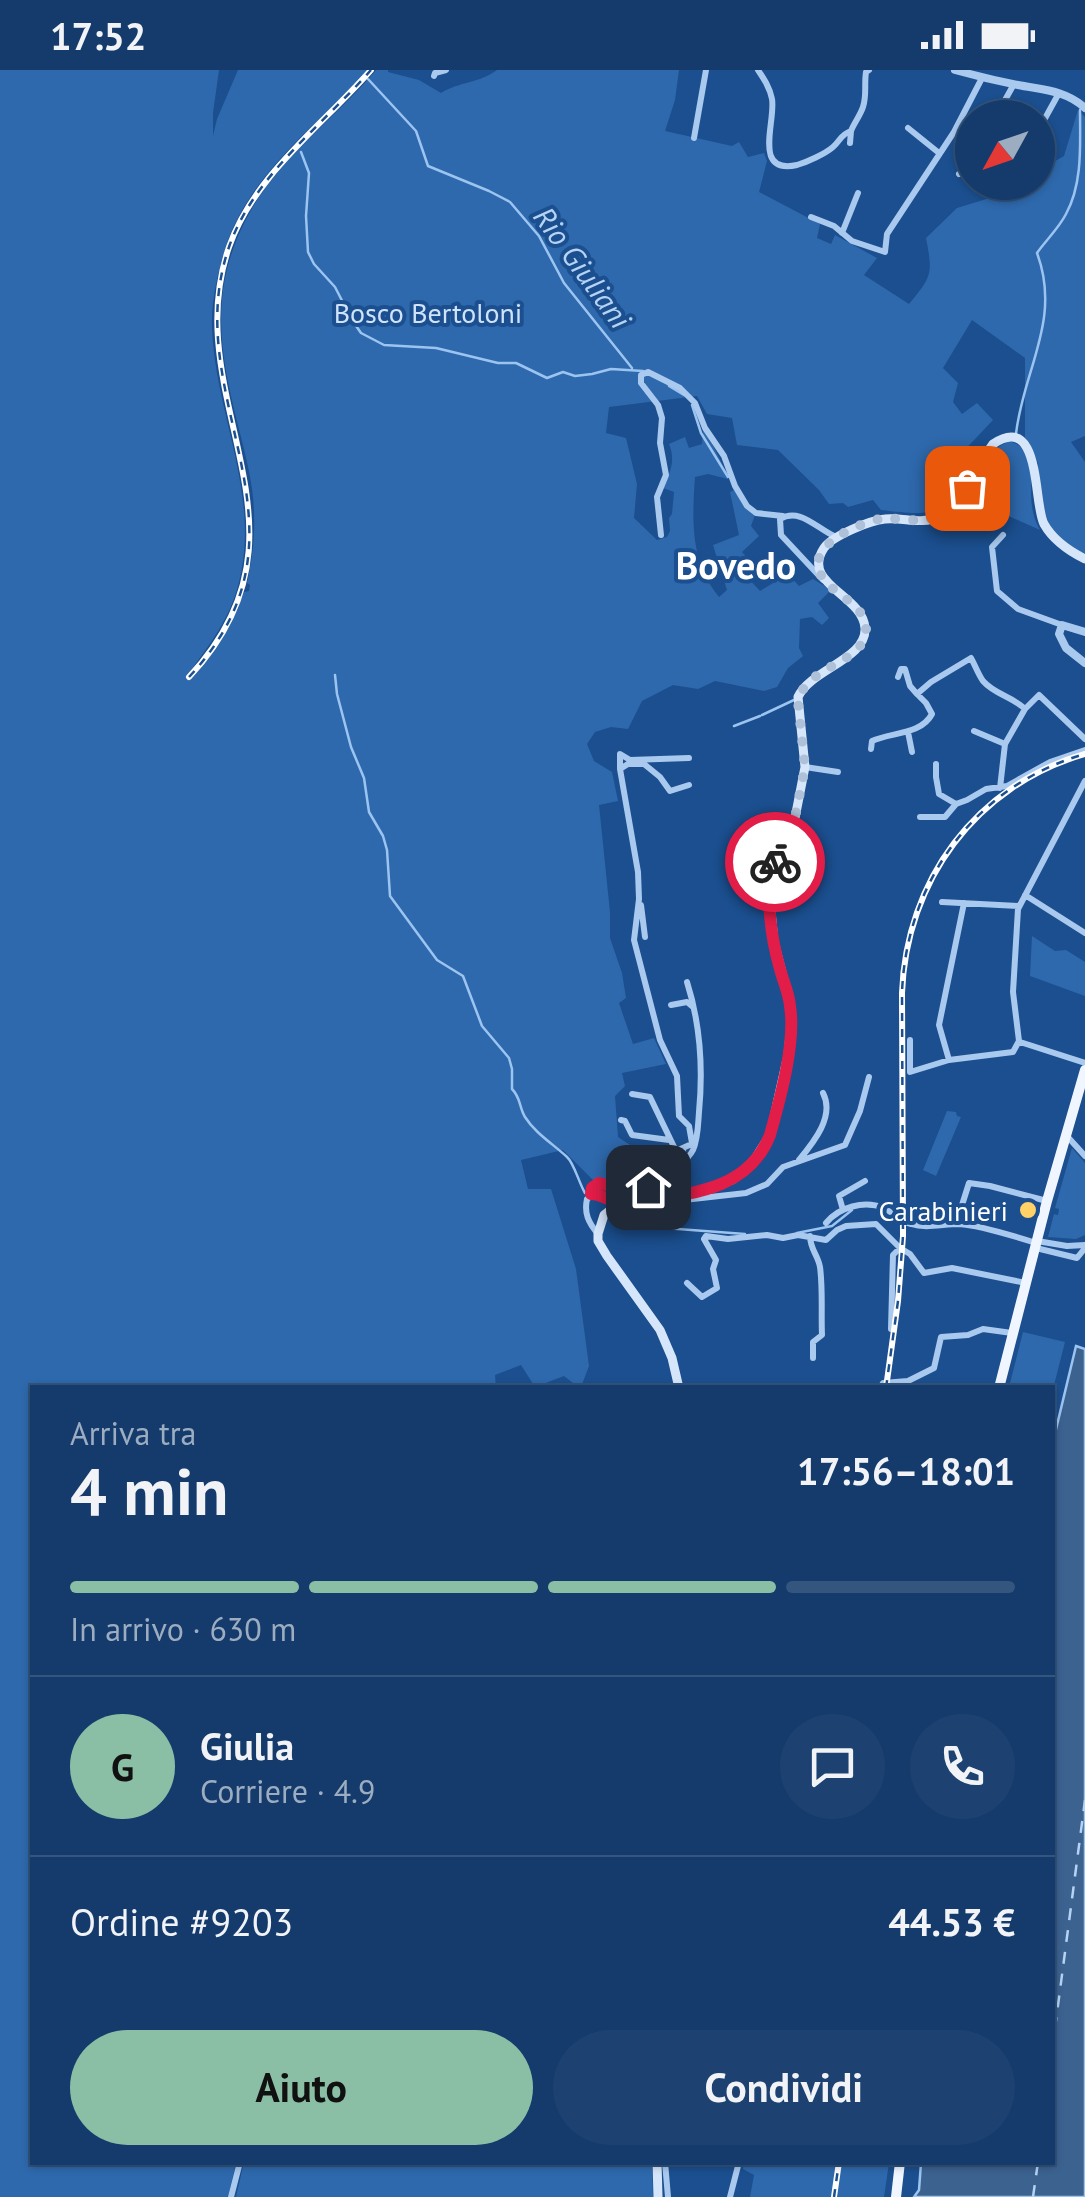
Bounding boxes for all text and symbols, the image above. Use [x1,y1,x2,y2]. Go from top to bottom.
text: 17:52 [50,11,146,60]
north arrow [955,100,1055,200]
map controls [955,100,1055,200]
water label: Rio Giuliani [526,198,641,337]
park label: Bosco Bertoloni [334,294,522,331]
pin [925,446,1010,531]
icon: bag [940,461,995,516]
district label: Bovedo [676,540,796,589]
courier [725,812,825,912]
icon: bike [748,835,803,890]
pin [606,1145,691,1230]
icon: home [621,1160,676,1215]
place label: Carabinieri [878,1192,1008,1229]
marker: Carabinieri [1017,1199,1039,1221]
text: Arriva tra [70,1412,197,1454]
text: 17:56–18:01 [797,1446,1015,1495]
text: 4 min [70,1449,229,1533]
text: In arrivo · 630 m [70,1608,296,1650]
button: chat [780,1714,885,1819]
button: phone [910,1714,1015,1819]
text: Giulia [200,1721,294,1770]
text: G [111,1742,134,1791]
text: Corriere · 4.9 [200,1770,375,1812]
text: Ordine #9203 [70,1897,293,1946]
text: 44.53 € [888,1897,1015,1946]
button: Aiuto [70,2030,533,2145]
button: Condividi [553,2030,1015,2145]

